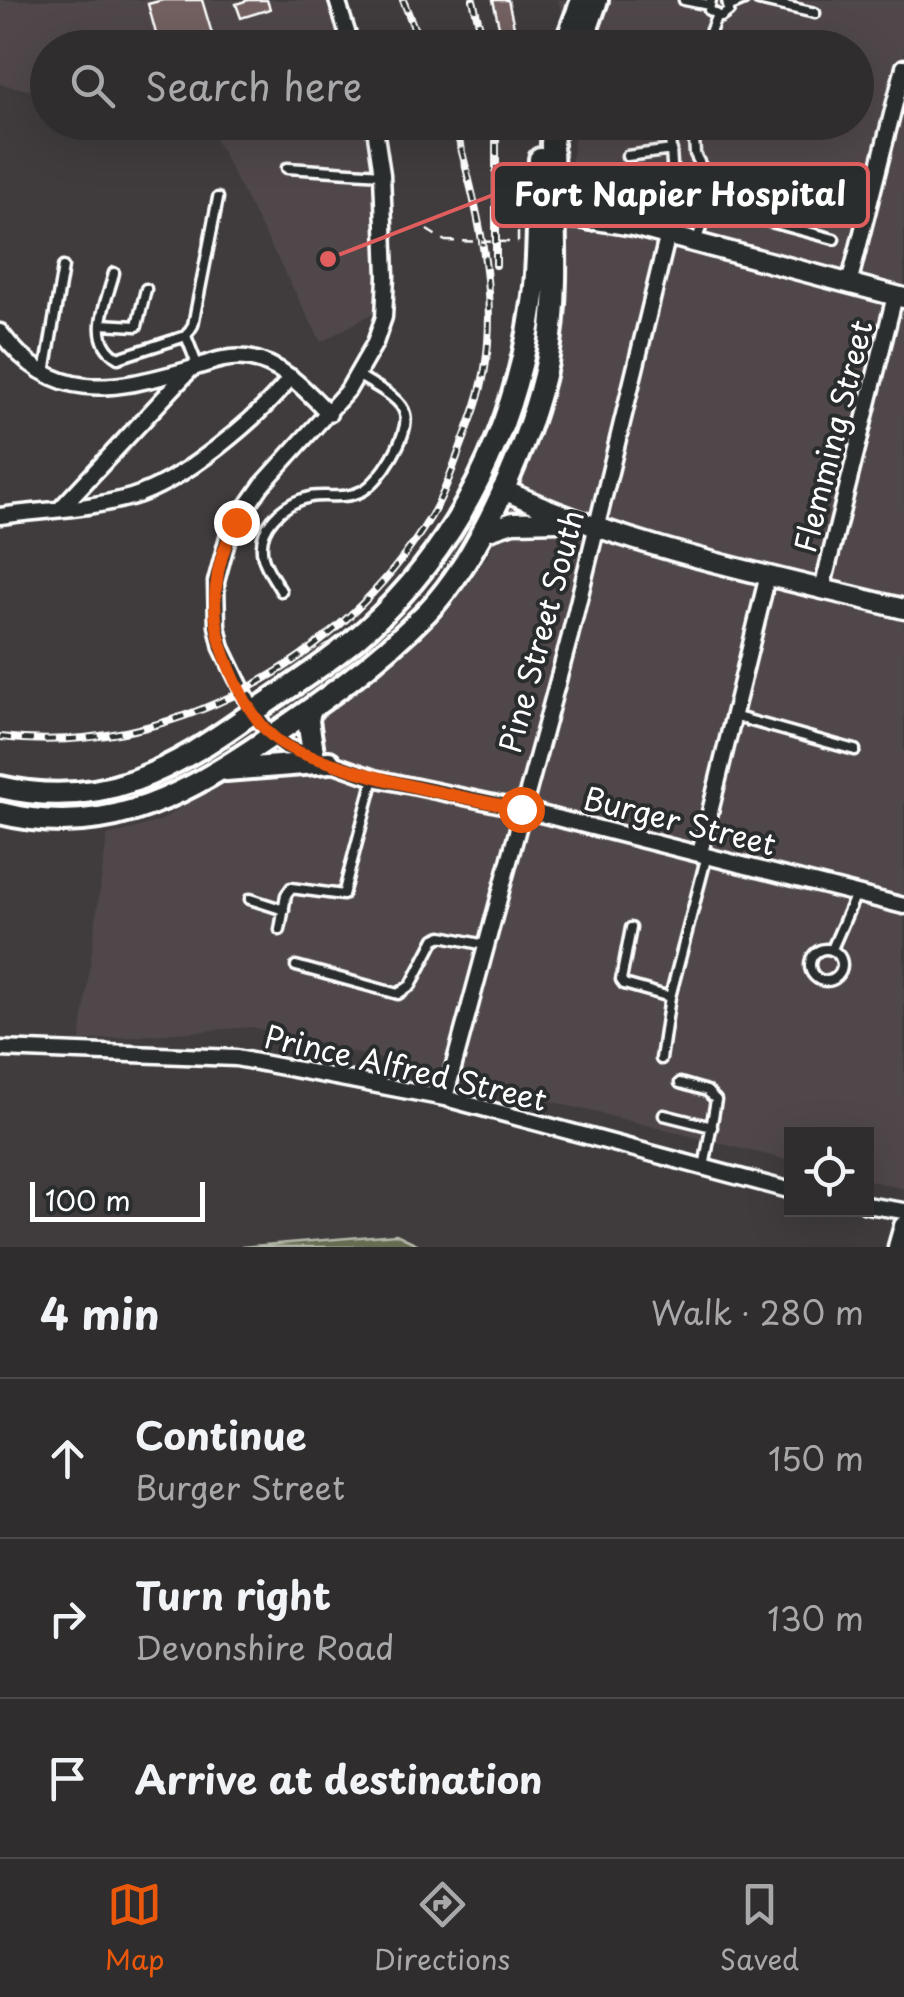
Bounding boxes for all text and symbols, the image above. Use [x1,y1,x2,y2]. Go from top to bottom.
search box [30,30,874,140]
text: Search here [145,57,362,114]
icon: search [65,58,120,113]
callout: Fort Napier Hospital [493,164,868,226]
text: Fort Napier Hospital [514,169,846,217]
street label: Flemming Street [781,315,883,557]
route end [214,500,260,546]
street label: Pine Street South [486,505,594,757]
street label: Burger Street [579,774,781,866]
route start [499,787,545,833]
street label: Prince Alfred Street [260,1013,552,1121]
map controls [784,1127,874,1217]
button: locate [784,1127,874,1217]
scale bar [30,1177,205,1222]
text: 100 m [45,1178,131,1221]
text: 4 min [40,1281,160,1344]
text: Walk · 280 m [651,1288,864,1336]
text: Continue [135,1406,306,1463]
icon: ahead [40,1431,95,1486]
text: 150 m [768,1434,864,1482]
text: Burger Street [135,1463,345,1511]
text: Turn right [135,1566,331,1623]
icon: right [40,1591,95,1646]
text: 130 m [767,1594,864,1642]
text: Devonshire Road [135,1623,394,1671]
text: Arrive at destination [135,1750,543,1807]
icon: arrive [40,1751,95,1806]
tab: Map [105,1877,165,1980]
tab: Directions [374,1877,510,1980]
tab: Saved [720,1877,799,1980]

